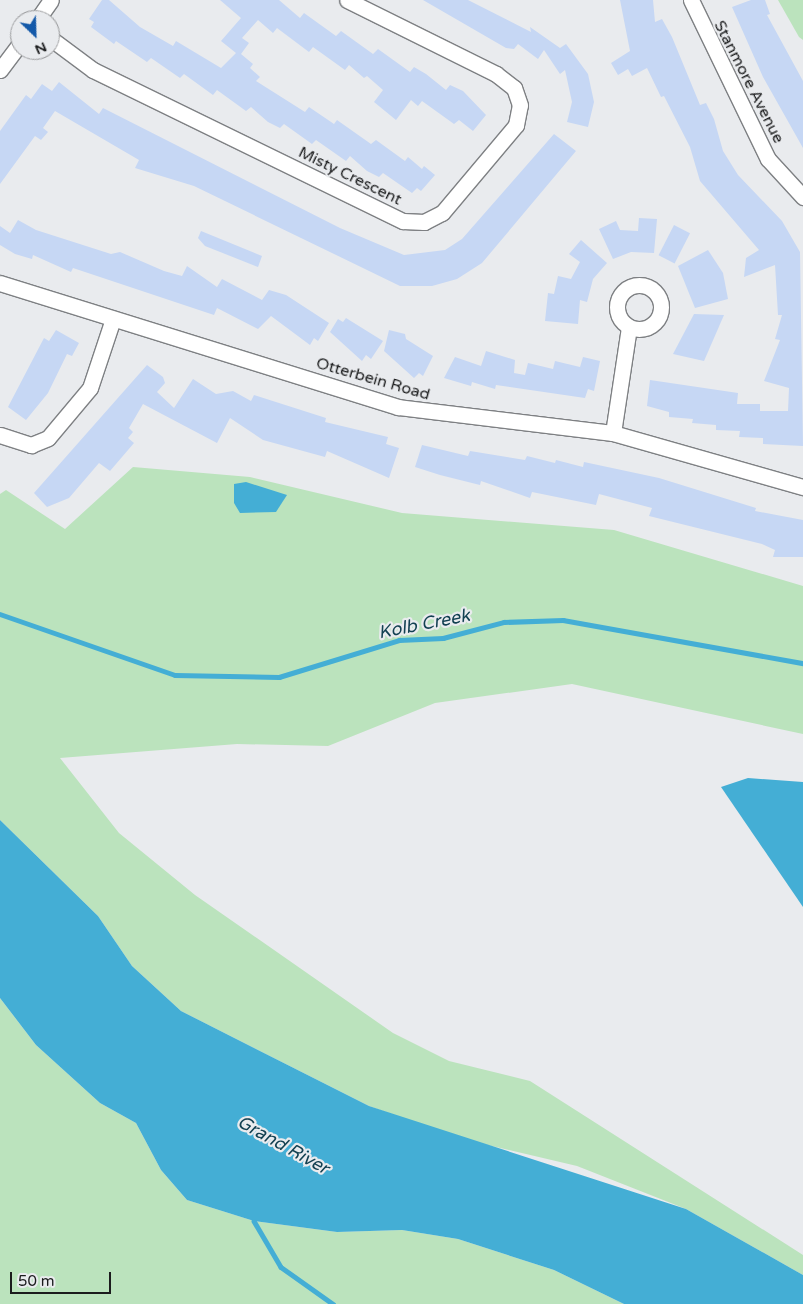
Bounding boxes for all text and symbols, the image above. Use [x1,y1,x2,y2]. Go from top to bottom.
north arrow [10,10,60,60]
street label: Stanmore Avenue [710,17,788,147]
text: N [32,38,49,58]
street label: Misty Crescent [295,143,405,209]
street label: Otterbein Road [314,354,432,404]
water label: Kolb Creek [376,605,472,643]
water label: Grand River [233,1111,333,1179]
scale bar [12,1262,114,1294]
text: 50 m [18,1272,55,1290]

